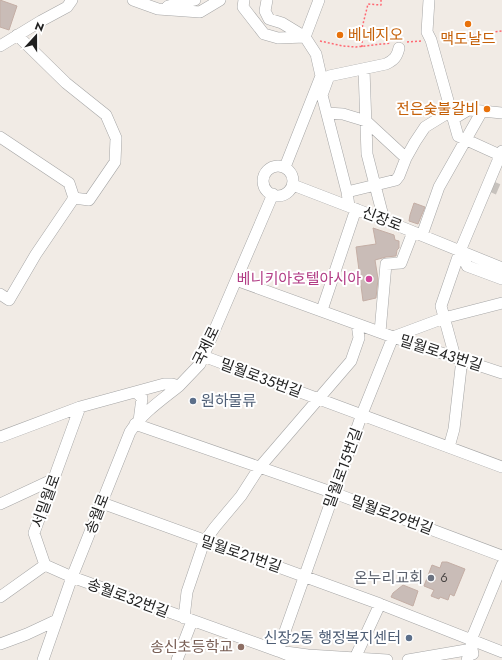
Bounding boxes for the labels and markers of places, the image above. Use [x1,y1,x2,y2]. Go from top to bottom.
marker: 맥도날드 [463,19,473,29]
place label: 베네지오 [348,24,403,46]
place label: 맥도날드 [440,28,496,50]
marker: 베네지오 [335,30,345,40]
place label: 전은숮불갈비 [396,98,479,120]
marker: 전은숮불갈비 [482,104,492,114]
place label: 베니키아호텔아시아 [237,268,361,290]
marker: 베니키아호텔아시아 [364,274,374,284]
place label: 원하물류 [201,390,256,412]
marker: 원하물류 [188,396,198,406]
place label: 온누리교회 [354,567,423,589]
marker: 온누리교회 [426,573,436,583]
place label: 신장2동 행정복지센터 [264,627,401,649]
marker: 신장2동 행정복지센터 [404,633,414,643]
place label: 송신초등학교 [150,636,233,658]
marker: 송신초등학교 [236,642,246,652]

